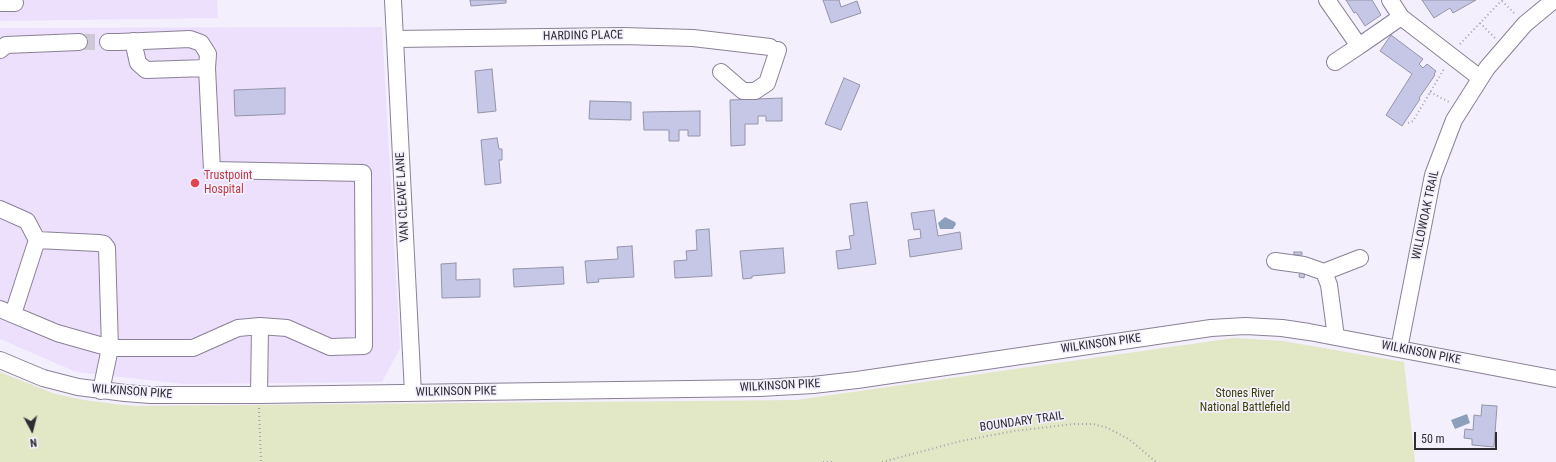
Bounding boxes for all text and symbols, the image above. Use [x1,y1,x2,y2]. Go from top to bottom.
street label: HARDING PLACE [543,28,623,44]
street label: VAN CLEAVE LANE [393,152,413,242]
place label: Trustpoint Hospital [204,169,252,197]
street label: WILLOWOAK TRAIL [1409,169,1443,261]
marker: Trustpoint Hospital [189,177,201,189]
street label: WILKINSON PIKE [1060,331,1142,357]
street label: WILKINSON PIKE [1380,338,1462,368]
street label: WILKINSON PIKE [739,377,821,395]
street label: WILKINSON PIKE [91,382,173,402]
street label: WILKINSON PIKE [416,384,496,400]
park label: Stones River National Battlefield [1200,387,1290,415]
street label: BOUNDARY TRAIL [979,409,1065,435]
north arrow [12,410,52,450]
scale bar [1416,424,1499,450]
text: 50 m [1421,432,1445,446]
text: N [29,436,38,449]

